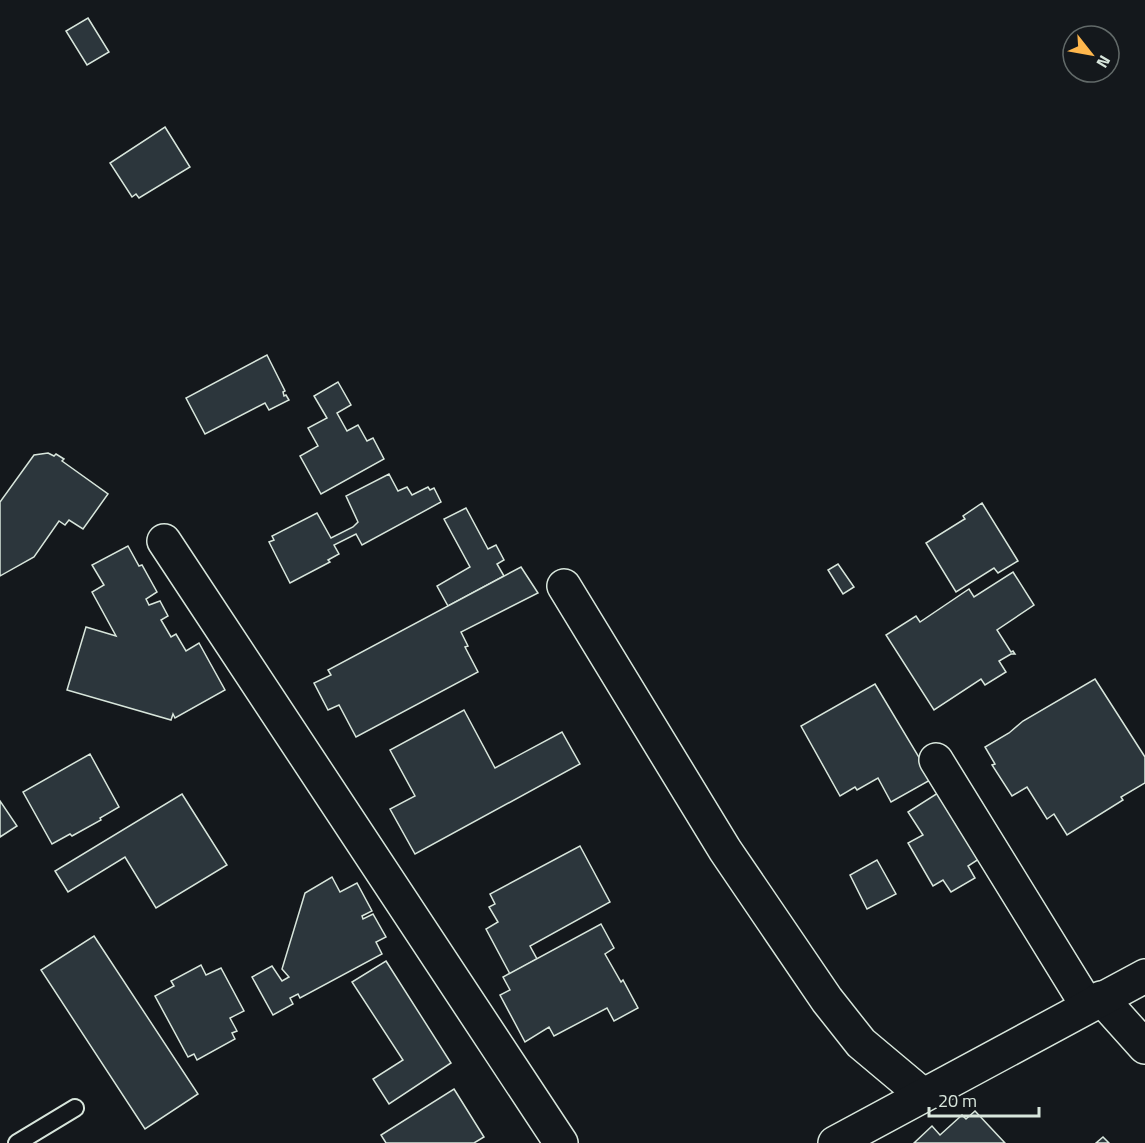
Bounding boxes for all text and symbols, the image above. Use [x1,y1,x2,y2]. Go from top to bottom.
north arrow [1061,24,1121,84]
text: N [1091,51,1117,73]
scale bar [929,1080,1038,1118]
text: 20 m [938,1087,977,1114]

